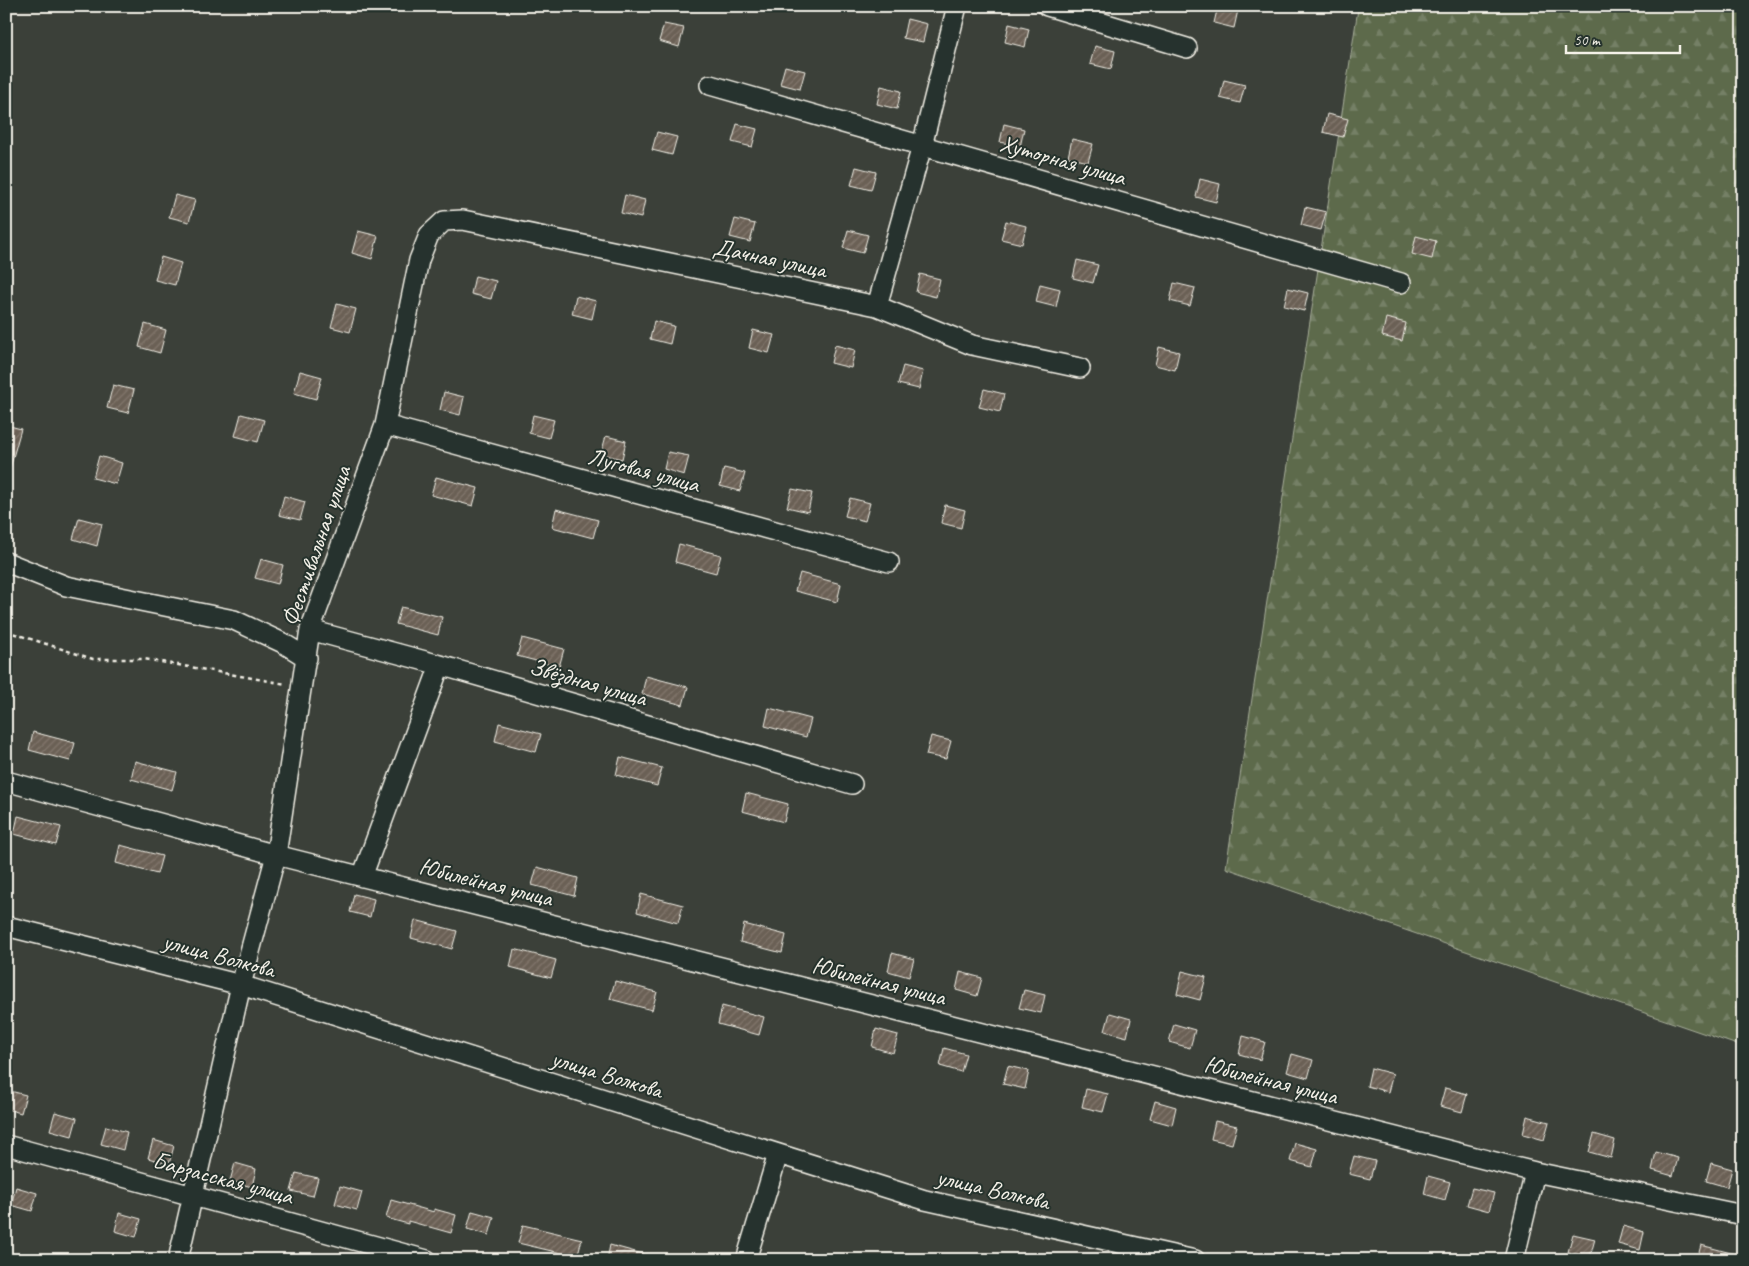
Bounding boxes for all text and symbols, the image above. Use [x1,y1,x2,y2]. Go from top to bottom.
scale bar [1566,22,1680,54]
text: 50 m [1574,31,1601,50]
street label: Хуторная улица [997,128,1131,193]
street label: Дачная улица [711,231,831,285]
street label: Луговая улица [585,441,704,500]
street label: Фестивальная улица [275,461,358,630]
street label: Звёздная улица [526,651,651,714]
street label: Юбилейная улица [416,851,557,913]
street label: улица Волкова [158,925,280,985]
street label: Юбилейная улица [809,950,950,1012]
street label: улица Волкова [546,1042,668,1106]
street label: Юбилейная улица [1201,1049,1342,1111]
street label: Барзасская улица [150,1145,298,1211]
street label: улица Волкова [932,1161,1054,1217]

